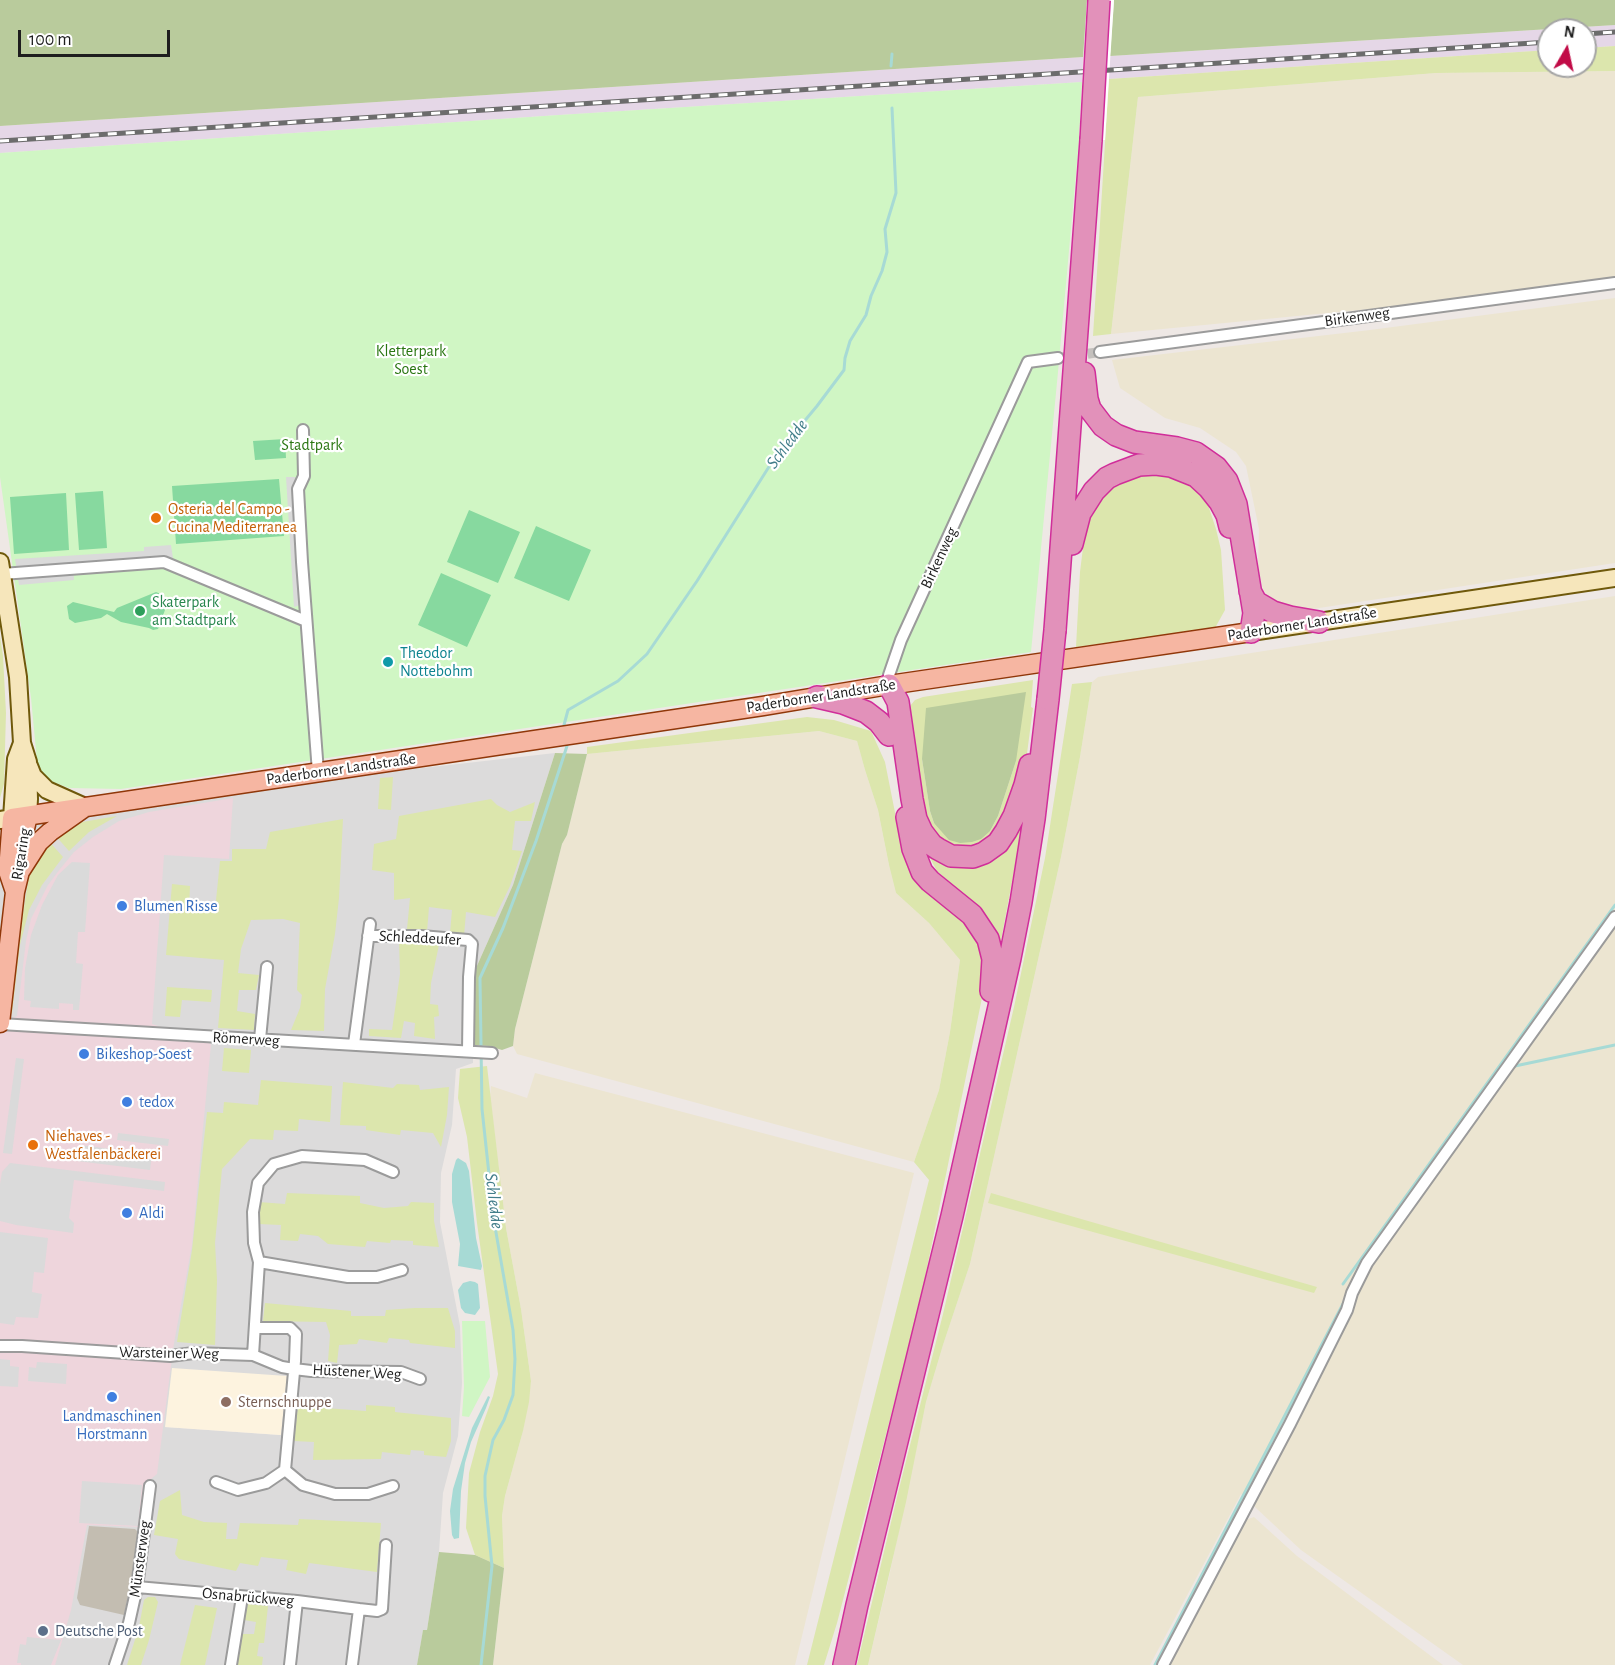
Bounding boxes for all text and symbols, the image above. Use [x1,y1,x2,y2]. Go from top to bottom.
scale bar [21,18,172,56]
north arrow [1537,18,1597,78]
text: N [1563,23,1576,41]
text: 100 m [29,31,72,49]
street label: Birkenweg [1323,303,1391,331]
park label: Kletterpark Soest [376,341,446,379]
water label: Schledde [761,415,813,473]
park label: Stadtpark [281,435,343,455]
place label: Osteria del Campo - Cucina Mediterranea [168,499,297,537]
marker: Osteria del Campo - Cucina Mediterranea [149,511,163,525]
street label: Birkenweg [916,524,962,592]
place label: Skaterpark am Stadtpark [152,592,236,630]
street label: Paderborner Landstraße [1226,603,1378,645]
marker: Skaterpark am Stadtpark [133,604,147,618]
place label: Theodor Nottebohm [400,643,473,681]
marker: Theodor Nottebohm [381,655,395,669]
street label: Paderborner Landstraße [745,675,897,717]
street label: Paderborner Landstraße [265,749,417,789]
street label: Rigaring [7,826,35,882]
place label: Blumen Risse [134,896,218,916]
marker: Blumen Risse [115,899,129,913]
street label: Schleddeufer [379,926,461,950]
street label: Römerweg [212,1028,280,1050]
place label: Bikeshop-Soest [96,1044,192,1064]
marker: Bikeshop-Soest [77,1047,91,1061]
place label: tedox [139,1092,174,1112]
marker: tedox [120,1095,134,1109]
place label: Niehaves - Westfalenbäckerei [45,1126,161,1164]
marker: Niehaves - Westfalenbäckerei [26,1138,40,1152]
water label: Schledde [480,1172,508,1230]
place label: Aldi [139,1203,164,1223]
marker: Aldi [120,1206,134,1220]
street label: Warsteiner Weg [119,1343,219,1363]
street label: Hüstener Weg [312,1360,402,1384]
marker: Landmaschinen Horstmann [105,1390,119,1404]
place label: Sternschnuppe [238,1392,332,1412]
marker: Sternschnuppe [219,1395,233,1409]
place label: Landmaschinen Horstmann [63,1406,161,1444]
street label: Münsterweg [125,1519,155,1599]
street label: Osnabrückweg [201,1583,295,1611]
place label: Deutsche Post [55,1621,143,1641]
marker: Deutsche Post [36,1624,50,1638]

